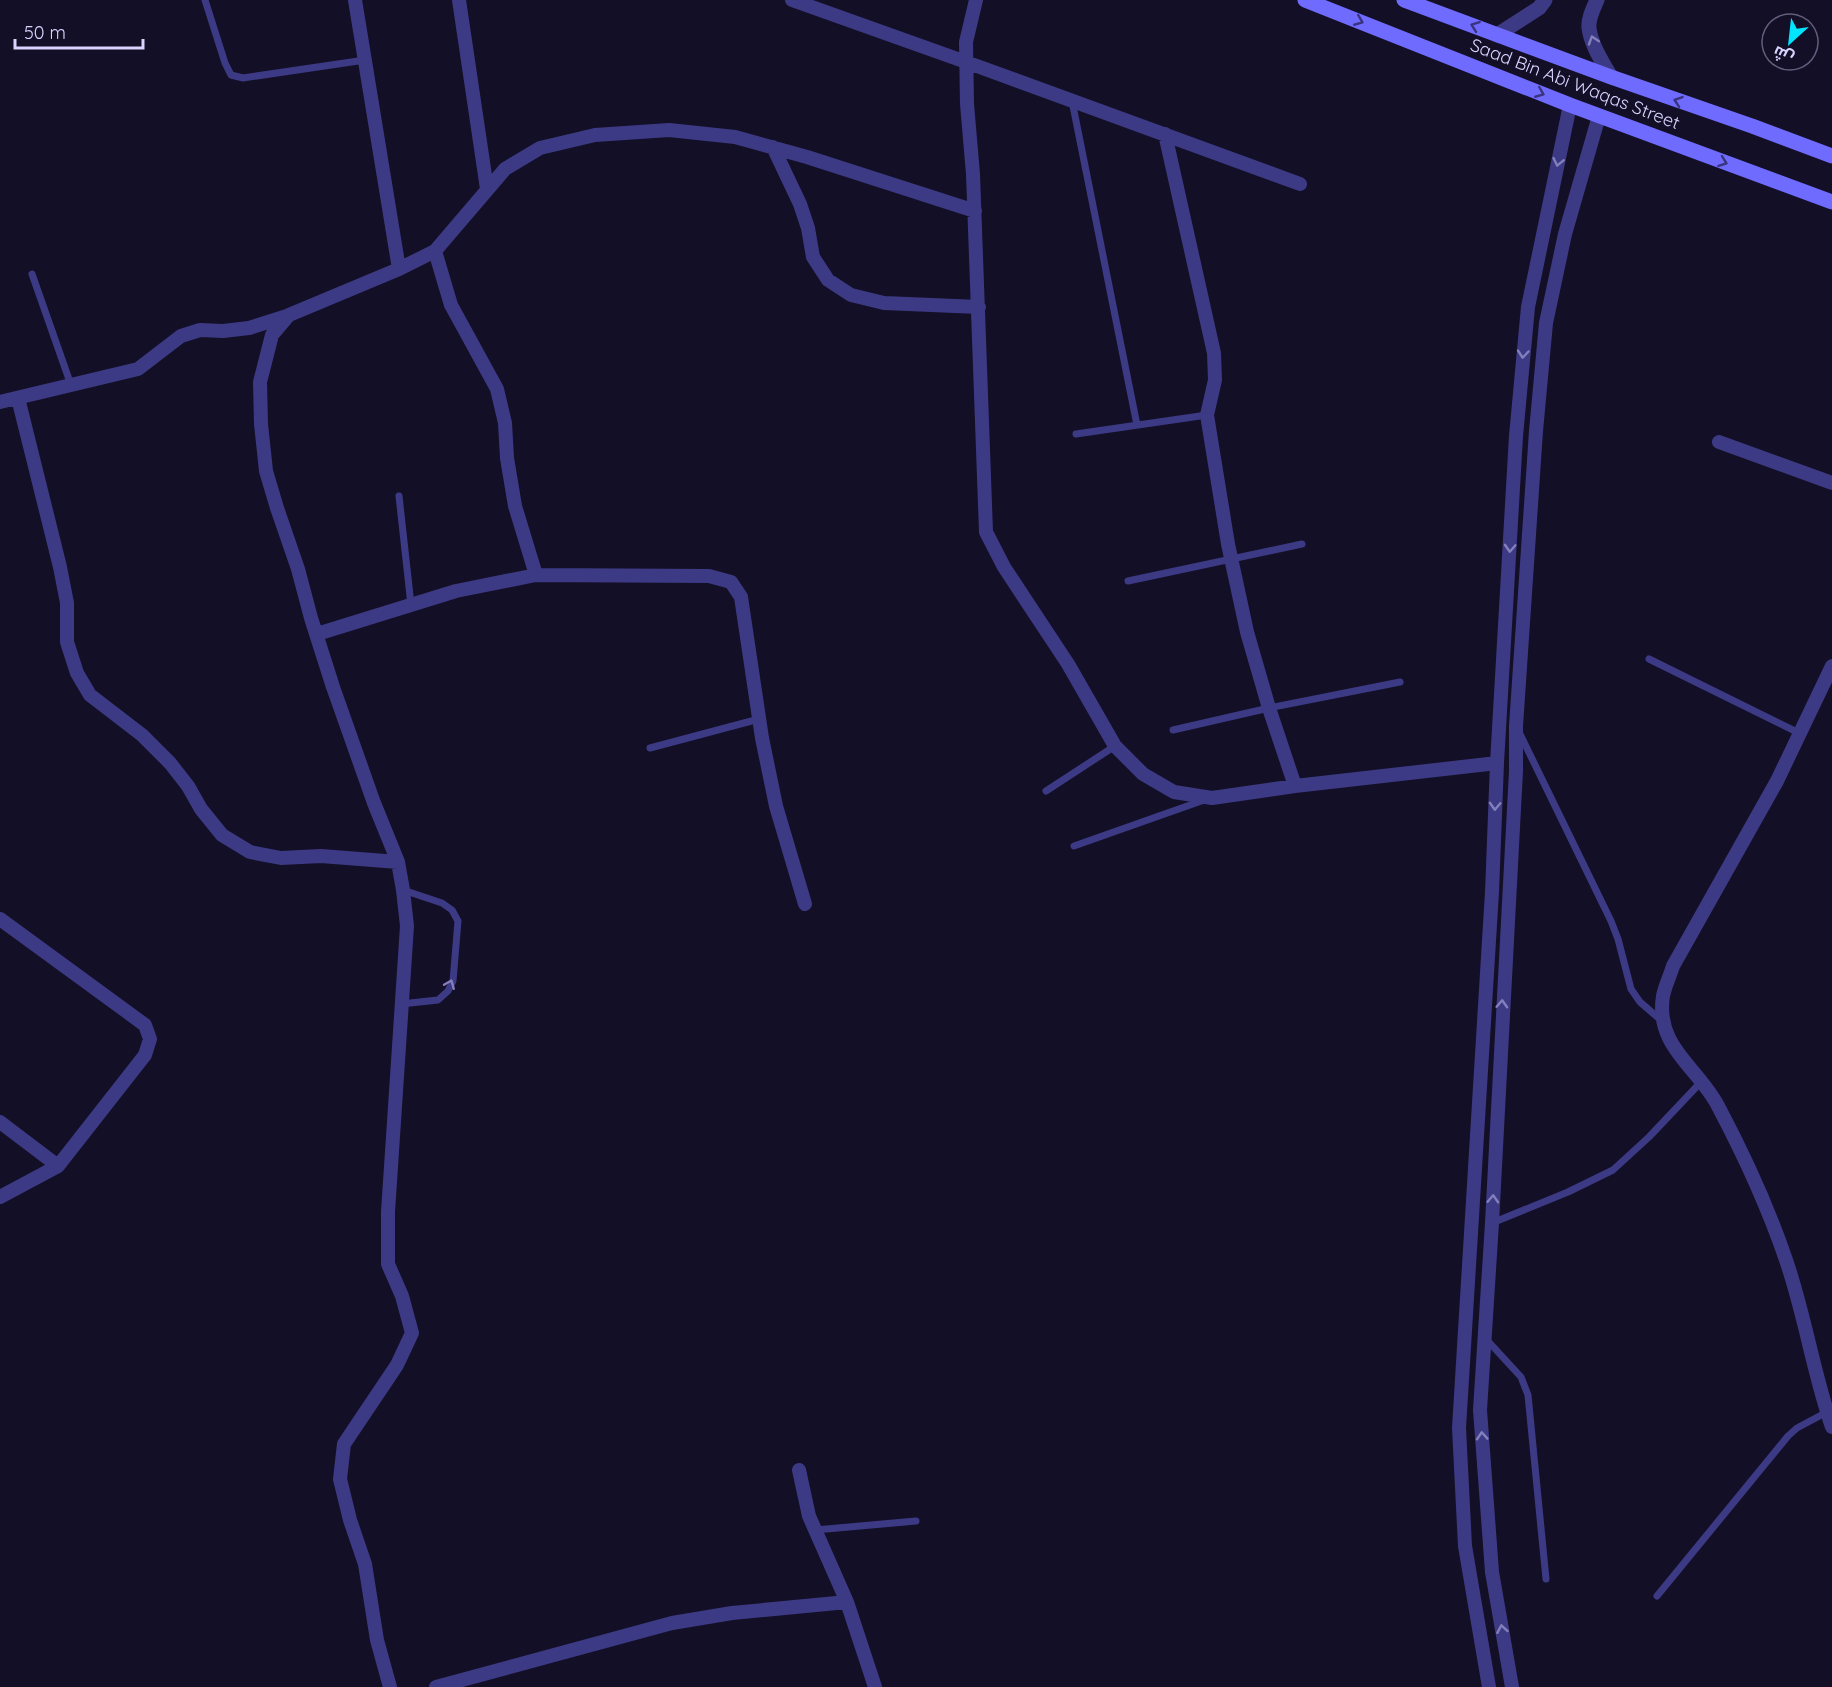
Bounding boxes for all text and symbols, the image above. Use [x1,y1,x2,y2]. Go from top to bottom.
scale bar [15,12,142,50]
north arrow [1760,12,1820,72]
one-way arrow [1353,14,1364,27]
text: 50 m [24,21,66,44]
one-way arrow [1470,21,1481,34]
street label: Saad Bin Abi Waqas Street [1467,33,1683,134]
one-way arrow [1588,35,1600,46]
text: ش [1770,42,1797,69]
one-way arrow [1534,86,1545,98]
one-way arrow [1673,95,1684,108]
one-way arrow [1717,154,1728,167]
one-way arrow [1552,157,1565,167]
one-way arrow [1517,349,1530,358]
one-way arrow [1504,544,1517,553]
one-way arrow [1489,801,1502,810]
one-way arrow [442,979,455,989]
one-way arrow [1496,1000,1509,1009]
one-way arrow [1487,1195,1500,1204]
one-way arrow [1475,1431,1488,1440]
one-way arrow [1496,1625,1509,1635]

